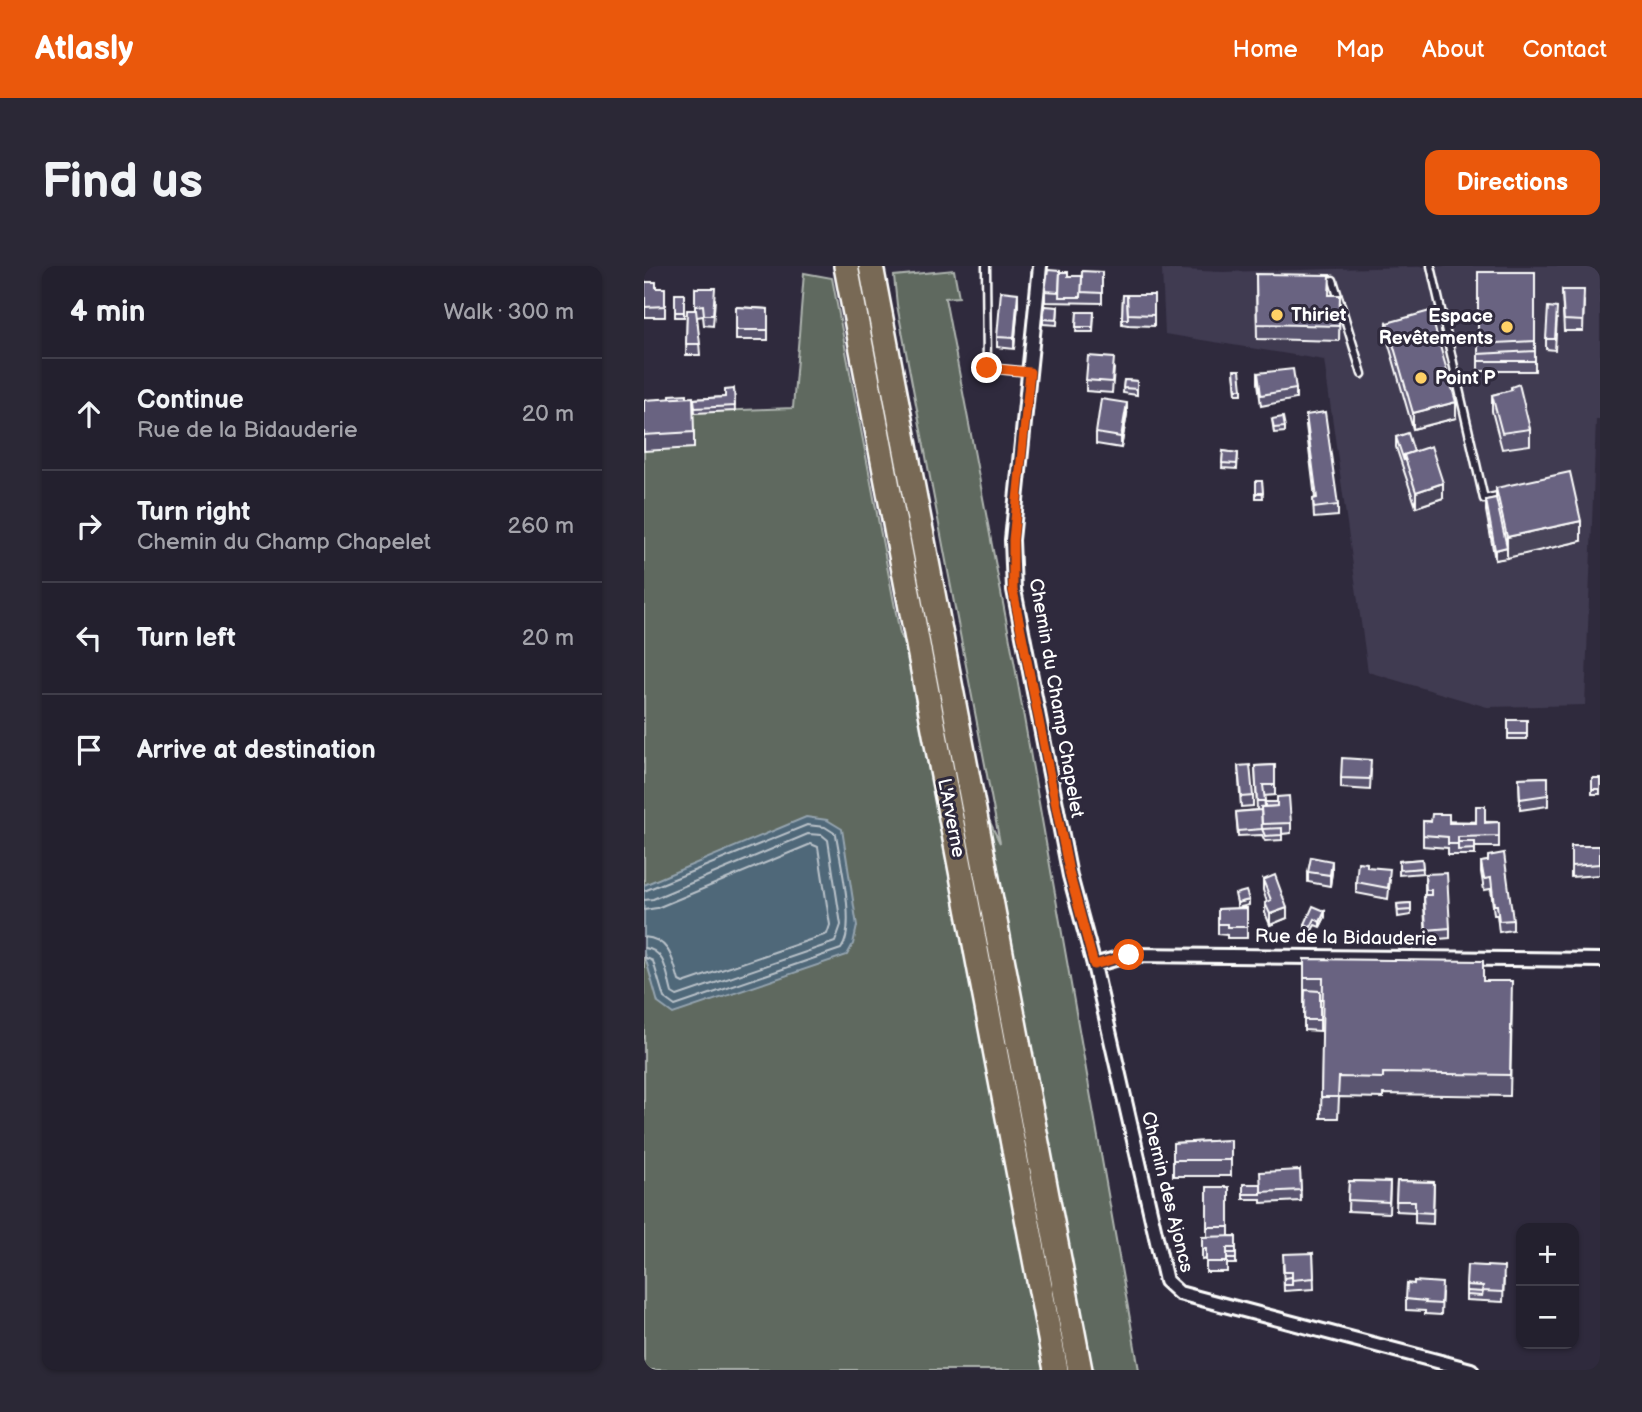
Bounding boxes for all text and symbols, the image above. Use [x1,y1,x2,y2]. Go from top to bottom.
text: Atlasly [35,29,133,69]
text: Home [1233,35,1298,64]
text: Map [1336,35,1384,64]
text: About [1422,35,1484,64]
text: Contact [1522,35,1607,64]
button: Directions [1425,150,1600,215]
text: Find us [42,153,203,212]
text: 4 min [70,294,145,330]
text: Walk · 300 m [443,298,574,326]
place label: Thiriet [1291,304,1347,327]
place label: Espace Revêtements [1379,305,1493,350]
marker: Thiriet [1269,307,1285,323]
marker: Espace Revêtements [1499,319,1515,335]
route end [971,352,1002,383]
place label: Point P [1435,367,1496,390]
marker: Point P [1413,370,1429,386]
text: Continue [137,385,244,416]
icon: ahead [70,395,108,433]
text: 20 m [522,400,574,428]
text: Rue de la Bidauderie [137,416,358,444]
text: Turn right [137,497,250,528]
icon: right [70,507,108,545]
text: 260 m [508,512,574,540]
text: Chemin du Champ Chapelet [137,528,431,556]
street label: Chemin du Champ Chapelet [1024,576,1088,820]
icon: left [70,619,108,657]
text: Turn left [137,623,236,654]
text: 20 m [522,624,574,652]
icon: arrive [70,731,108,769]
text: Arrive at destination [137,735,376,766]
street label: L'Arverne [932,777,970,859]
street label: Rue de la Bidauderie [1255,925,1437,951]
route start [1113,939,1144,970]
street label: Chemin des Ajoncs [1136,1109,1198,1275]
map controls [1516,1223,1579,1349]
button: + [1516,1223,1579,1286]
button: − [1516,1286,1579,1349]

